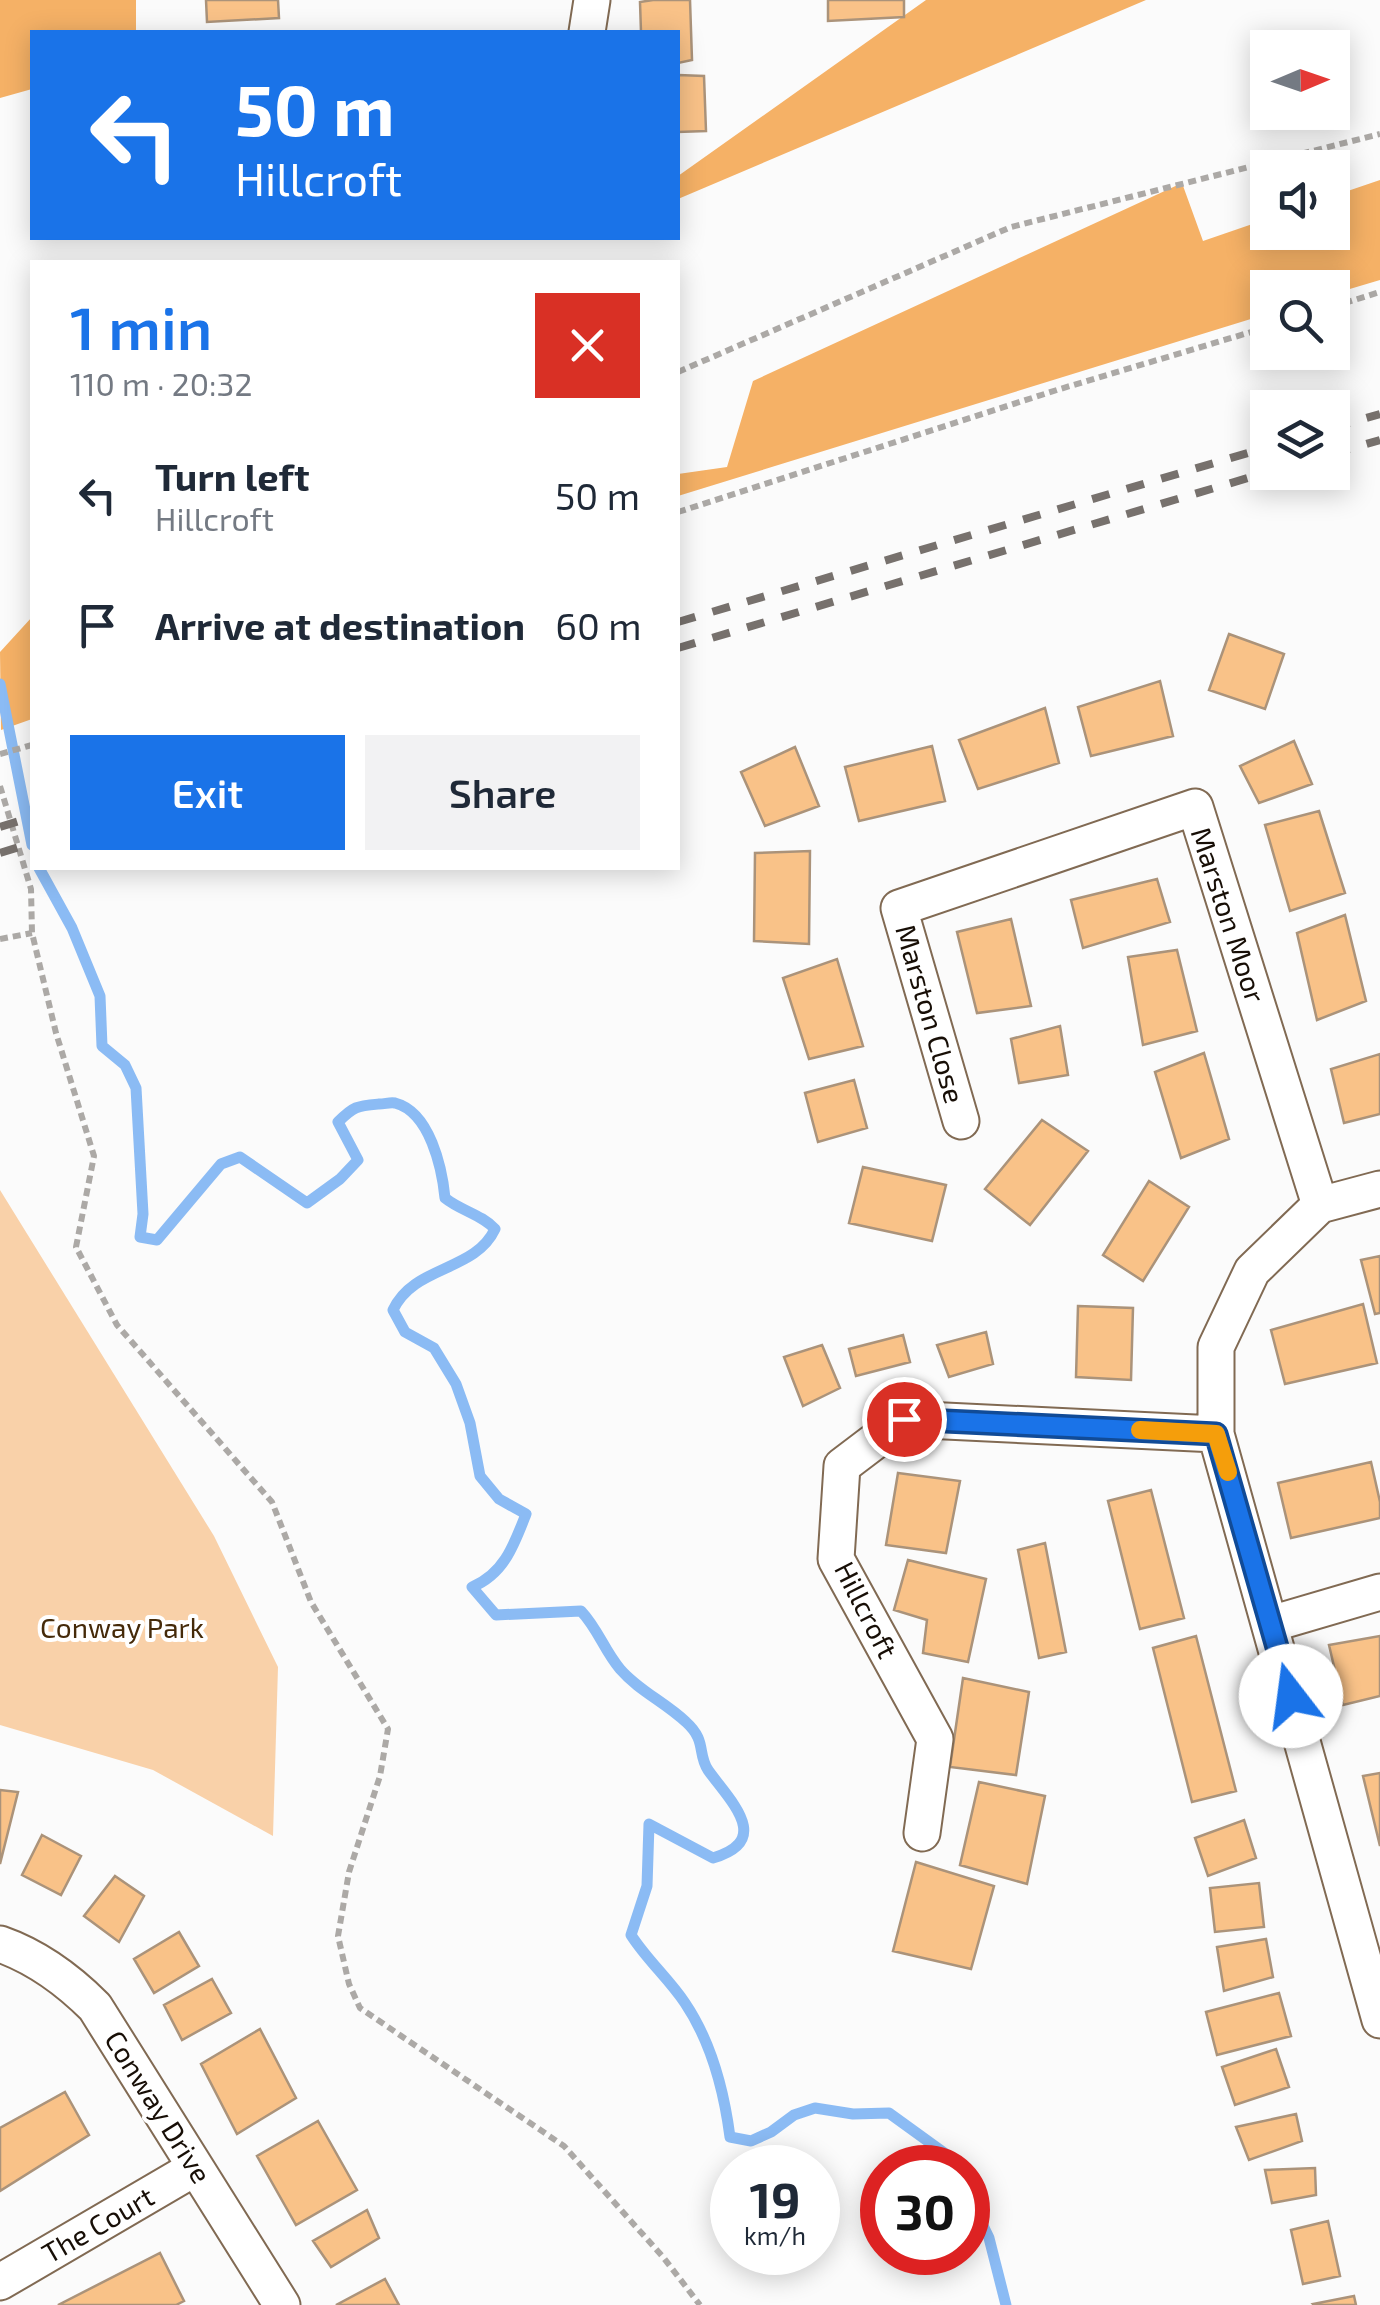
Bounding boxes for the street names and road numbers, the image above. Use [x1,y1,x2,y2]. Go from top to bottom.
street label: Marston Moor [1185,823,1273,1007]
street label: Marston Close [889,921,973,1107]
street label: Hillcroft [828,1555,906,1664]
street label: Conway Drive [98,2024,219,2189]
street label: The Court [36,2179,159,2270]

